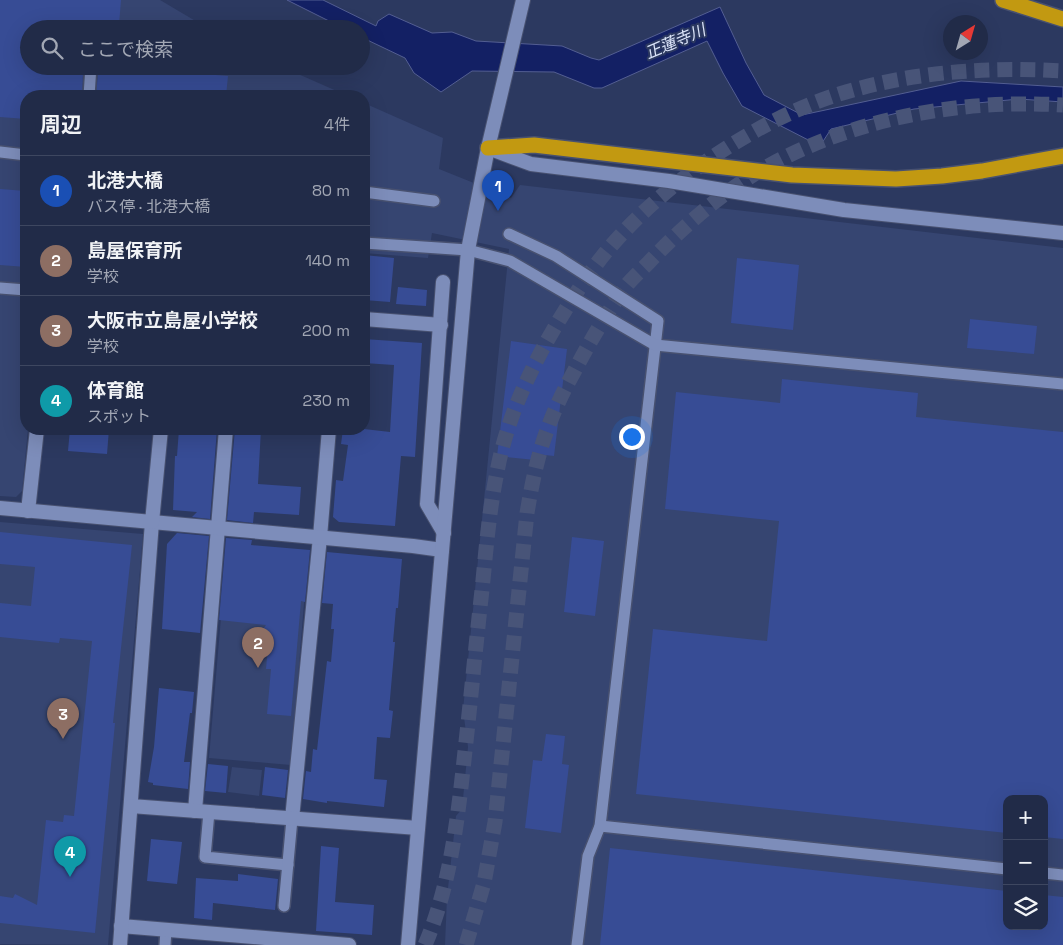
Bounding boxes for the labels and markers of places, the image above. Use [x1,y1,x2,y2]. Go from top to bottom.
pin: 1 [482,170,514,211]
pin: 2 [242,627,274,668]
pin: 3 [47,698,79,739]
pin: 4 [54,836,86,877]

